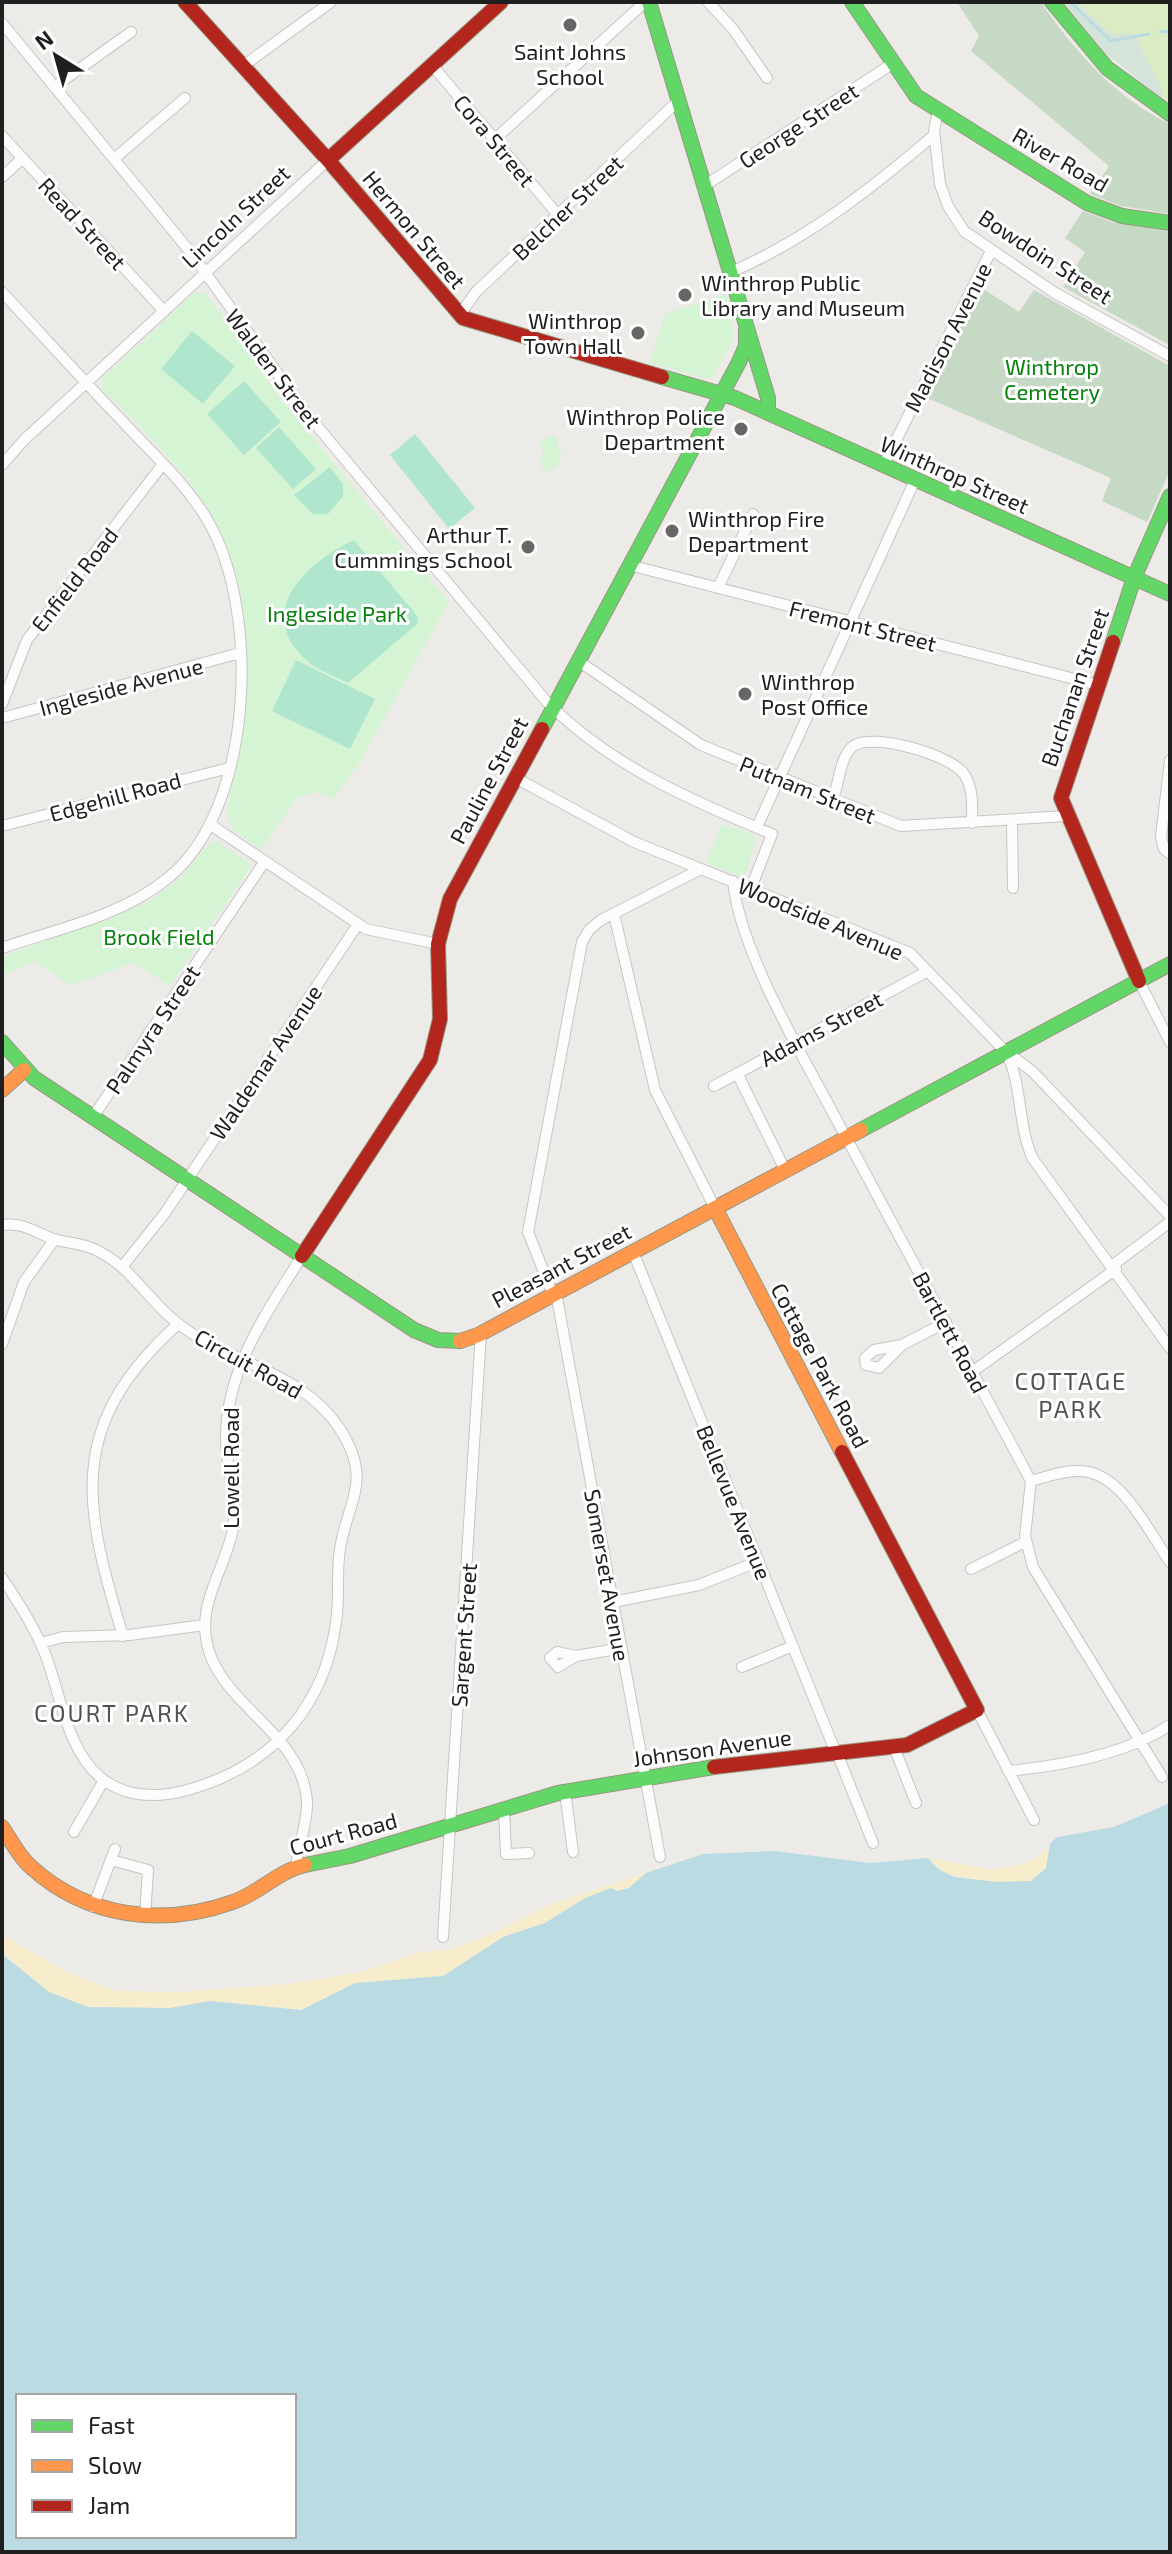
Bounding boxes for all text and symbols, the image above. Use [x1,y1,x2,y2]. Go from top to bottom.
north arrow [16,16,96,96]
marker: Saint Johns School [561,16,579,34]
text: N [29,24,58,54]
place label: Saint Johns School [514,38,626,89]
street label: George Street [734,77,862,173]
street label: Cora Street [449,89,541,191]
street label: River Road [1008,121,1114,197]
street label: Belcher Street [506,149,628,265]
street label: Lincoln Street [176,159,294,273]
street label: Hermon Street [358,165,472,293]
street label: Read Street [34,172,132,274]
street label: Bowdoin Street [975,203,1117,309]
street label: Madison Avenue [898,258,996,416]
place label: Winthrop Public Library and Museum [701,269,905,320]
marker: Winthrop Public Library and Museum [676,286,694,304]
street label: Walden Street [221,303,327,433]
place label: Winthrop Town Hall [524,307,622,358]
marker: Winthrop Town Hall [629,324,647,342]
park label: Winthrop Cemetery [1004,353,1100,404]
place label: Winthrop Police Department [566,403,725,454]
marker: Winthrop Police Department [732,420,750,438]
street label: Winthrop Street [877,430,1033,518]
place label: Winthrop Fire Department [688,505,825,556]
place label: Arthur T. Cummings School [334,521,512,572]
street label: Enfield Road [25,522,123,636]
marker: Winthrop Fire Department [663,522,681,540]
marker: Arthur T. Cummings School [519,538,537,556]
street label: Fremont Street [787,594,939,656]
park label: Ingleside Park [267,600,407,626]
street label: Buchanan Street [1035,605,1113,769]
street label: Ingleside Avenue [36,652,206,720]
place label: Winthrop Post Office [761,668,868,719]
marker: Winthrop Post Office [736,685,754,703]
street label: Pauline Street [444,712,532,848]
street label: Putnam Street [736,750,880,828]
street label: Edgehill Road [46,766,184,826]
street label: Woodside Avenue [734,871,908,965]
park label: Brook Field [103,923,215,949]
street label: Palmyra Street [99,960,205,1098]
street label: Waldemar Avenue [203,980,327,1144]
street label: Adams Street [755,985,887,1071]
street label: Pleasant Street [487,1217,635,1313]
street label: Bartlett Road [908,1267,994,1397]
street label: Cottage Park Road [767,1278,875,1452]
street label: Circuit Road [191,1323,307,1403]
district label: COTTAGE PARK [1015,1366,1127,1423]
street label: Lowell Road [217,1407,243,1529]
street label: Bellevue Avenue [692,1421,778,1583]
street label: Somerset Avenue [580,1487,636,1663]
street label: Sargent Street [445,1562,481,1708]
district label: COURT PARK [34,1698,190,1727]
street label: Johnson Avenue [631,1723,793,1771]
street label: Court Road [286,1806,400,1860]
legend [16,2394,296,2538]
text: Fast [88,2410,135,2439]
text: Slow [88,2450,142,2479]
text: Jam [88,2490,130,2519]

